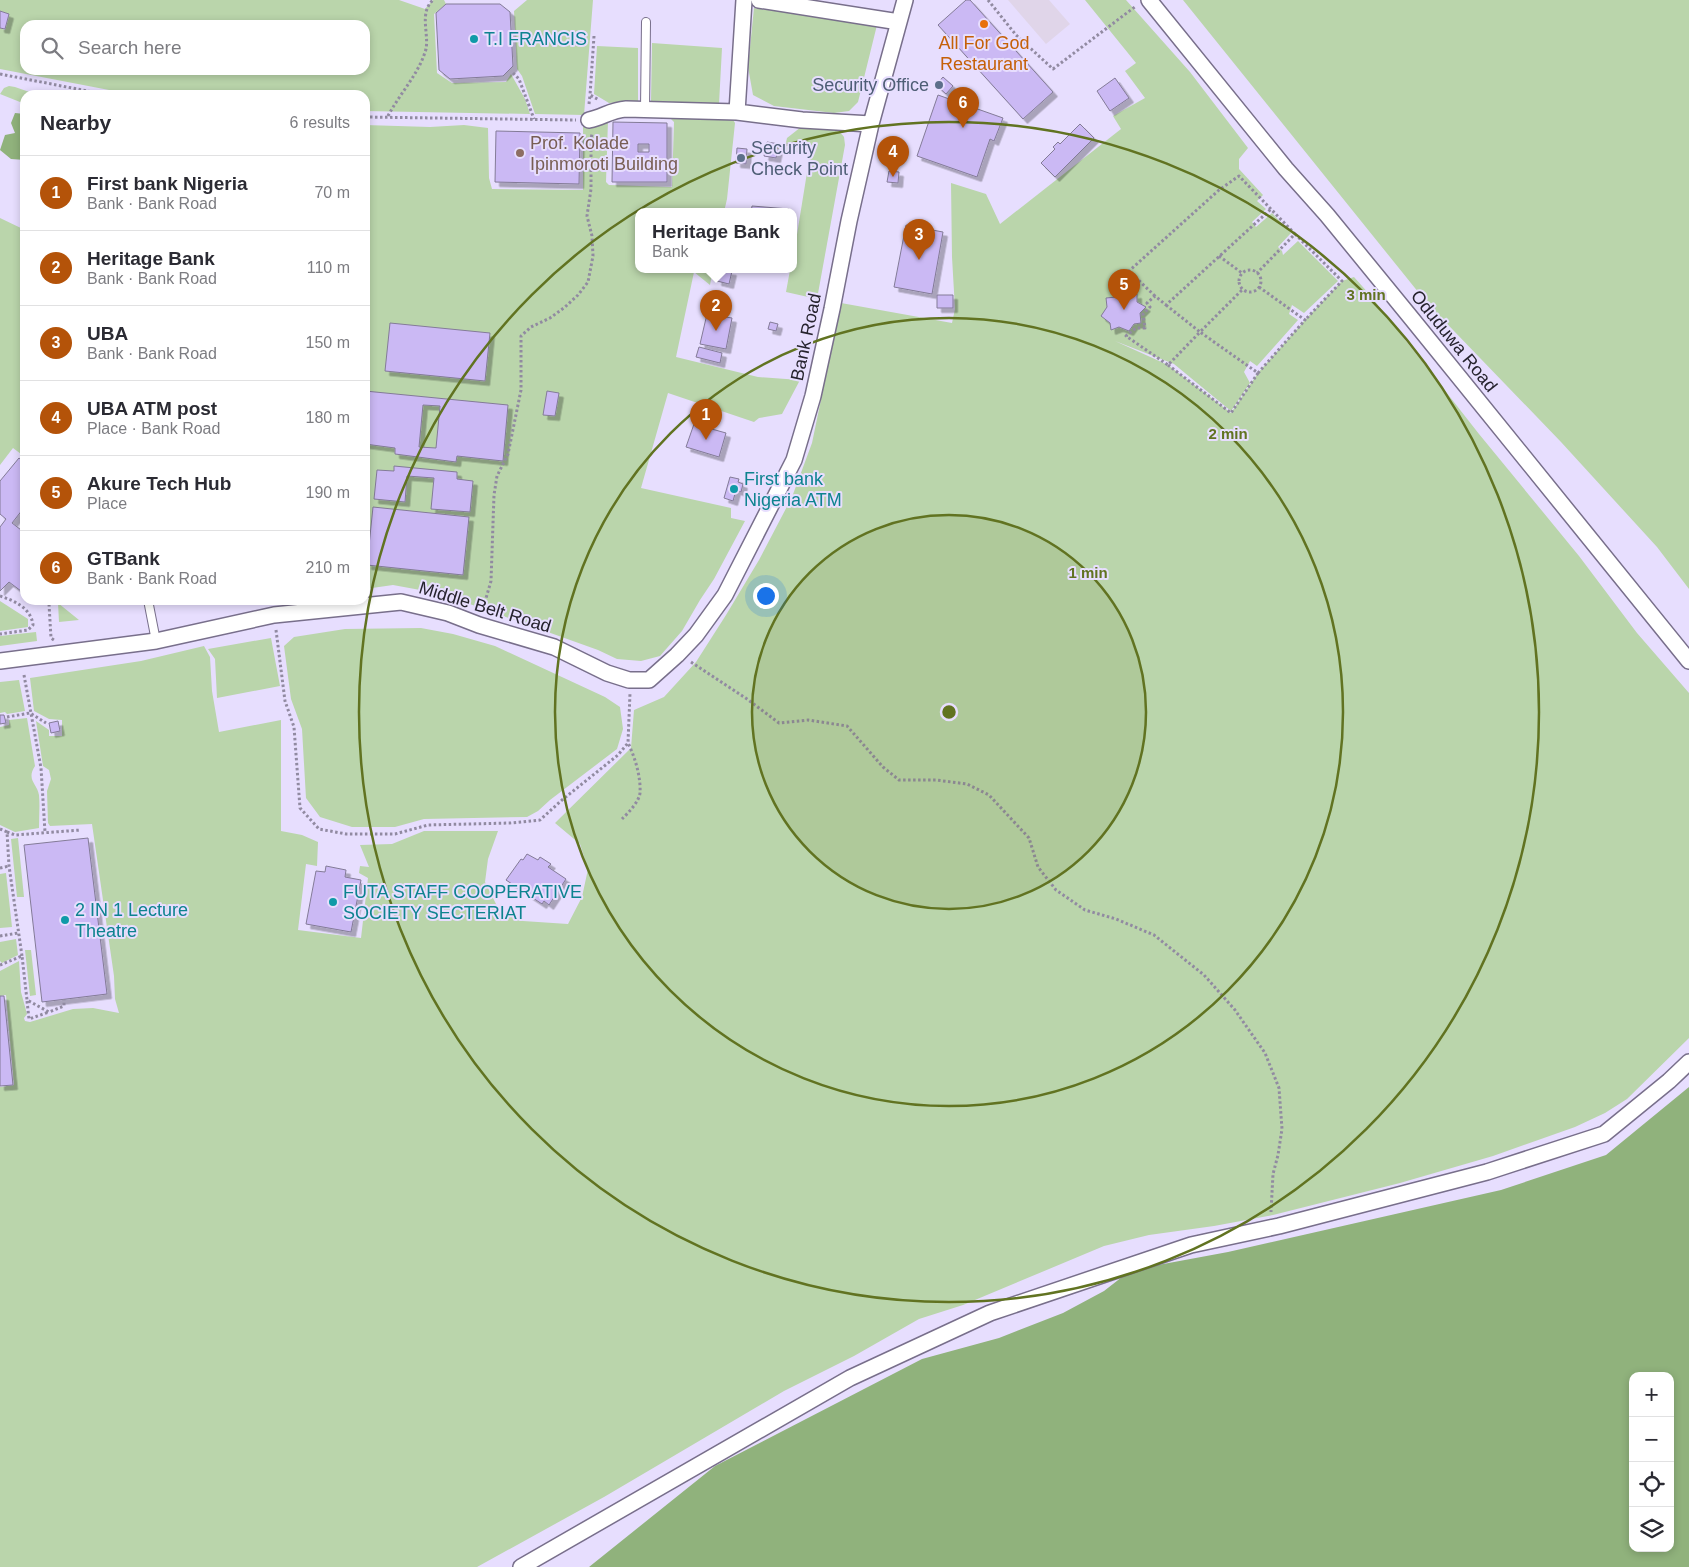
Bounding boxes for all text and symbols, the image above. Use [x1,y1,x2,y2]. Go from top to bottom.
marker: All For God Restaurant [978,18,990,30]
search box [20,20,370,75]
place label: T.I FRANCIS [484,29,587,49]
marker: T.I FRANCIS [468,33,480,45]
place label: All For God Restaurant [938,33,1030,74]
icon: search [38,34,66,62]
text: Search here [78,37,182,58]
place label: Security Office [812,75,929,95]
marker: Security Office [933,79,945,91]
pin: 6 [947,87,979,128]
text: Nearby [40,111,111,134]
text: 6 results [290,114,350,131]
place label: Prof. Kolade Ipinmoroti Building [530,133,678,174]
pin: 4 [877,136,909,177]
place label: Security Check Point [751,138,848,179]
marker: Prof. Kolade Ipinmoroti Building [514,147,526,159]
marker: Security Check Point [735,152,747,164]
text: First bank Nigeria [87,173,248,194]
text: 1 [52,184,60,201]
text: 70 m [314,184,350,201]
text: Bank · Bank Road [87,195,217,212]
popup [635,208,797,273]
pin: 3 [903,219,935,260]
text: Heritage Bank [652,221,780,242]
text: Bank [652,243,689,260]
text: Heritage Bank [87,248,215,269]
text: 2 [52,259,60,276]
text: 110 m [307,259,350,276]
pin: 5 [1108,269,1140,310]
text: Bank · Bank Road [87,270,217,287]
text: 3 min [1346,286,1386,303]
street label: Oduduwa Road [1407,286,1501,396]
pin: 2 [700,290,732,331]
street label: Bank Road [787,291,825,383]
text: UBA [87,323,128,344]
text: 3 [52,334,60,351]
text: 150 m [306,334,350,351]
text: Bank · Bank Road [87,345,217,362]
text: UBA ATM post [87,398,217,419]
pin: 1 [690,399,722,440]
text: 4 [52,409,60,426]
text: 180 m [306,409,350,426]
text: Place · Bank Road [87,420,220,437]
text: 2 min [1208,425,1248,442]
place label: First bank Nigeria ATM [744,469,842,510]
text: Akure Tech Hub [87,473,231,494]
marker: First bank Nigeria ATM [728,483,740,495]
text: 5 [52,484,60,501]
text: 190 m [306,484,350,501]
text: Place [87,495,127,512]
text: GTBank [87,548,160,569]
text: 6 [52,559,60,576]
text: 210 m [306,559,350,576]
text: 1 min [1068,564,1108,581]
text: Bank · Bank Road [87,570,217,587]
street label: Middle Belt Road [417,577,553,637]
your location [753,583,779,609]
centre of rings [940,703,958,721]
place label: FUTA STAFF COOPERATIVE SOCIETY SECTERIAT [343,882,582,923]
marker: FUTA STAFF COOPERATIVE SOCIETY SECTERIAT [327,896,339,908]
place label: 2 IN 1 Lecture Theatre [75,900,188,941]
marker: 2 IN 1 Lecture Theatre [59,914,71,926]
map controls [1629,1372,1674,1552]
button: + [1629,1372,1674,1417]
button: − [1629,1417,1674,1462]
button: locate [1629,1462,1674,1507]
button: layers [1629,1507,1674,1552]

